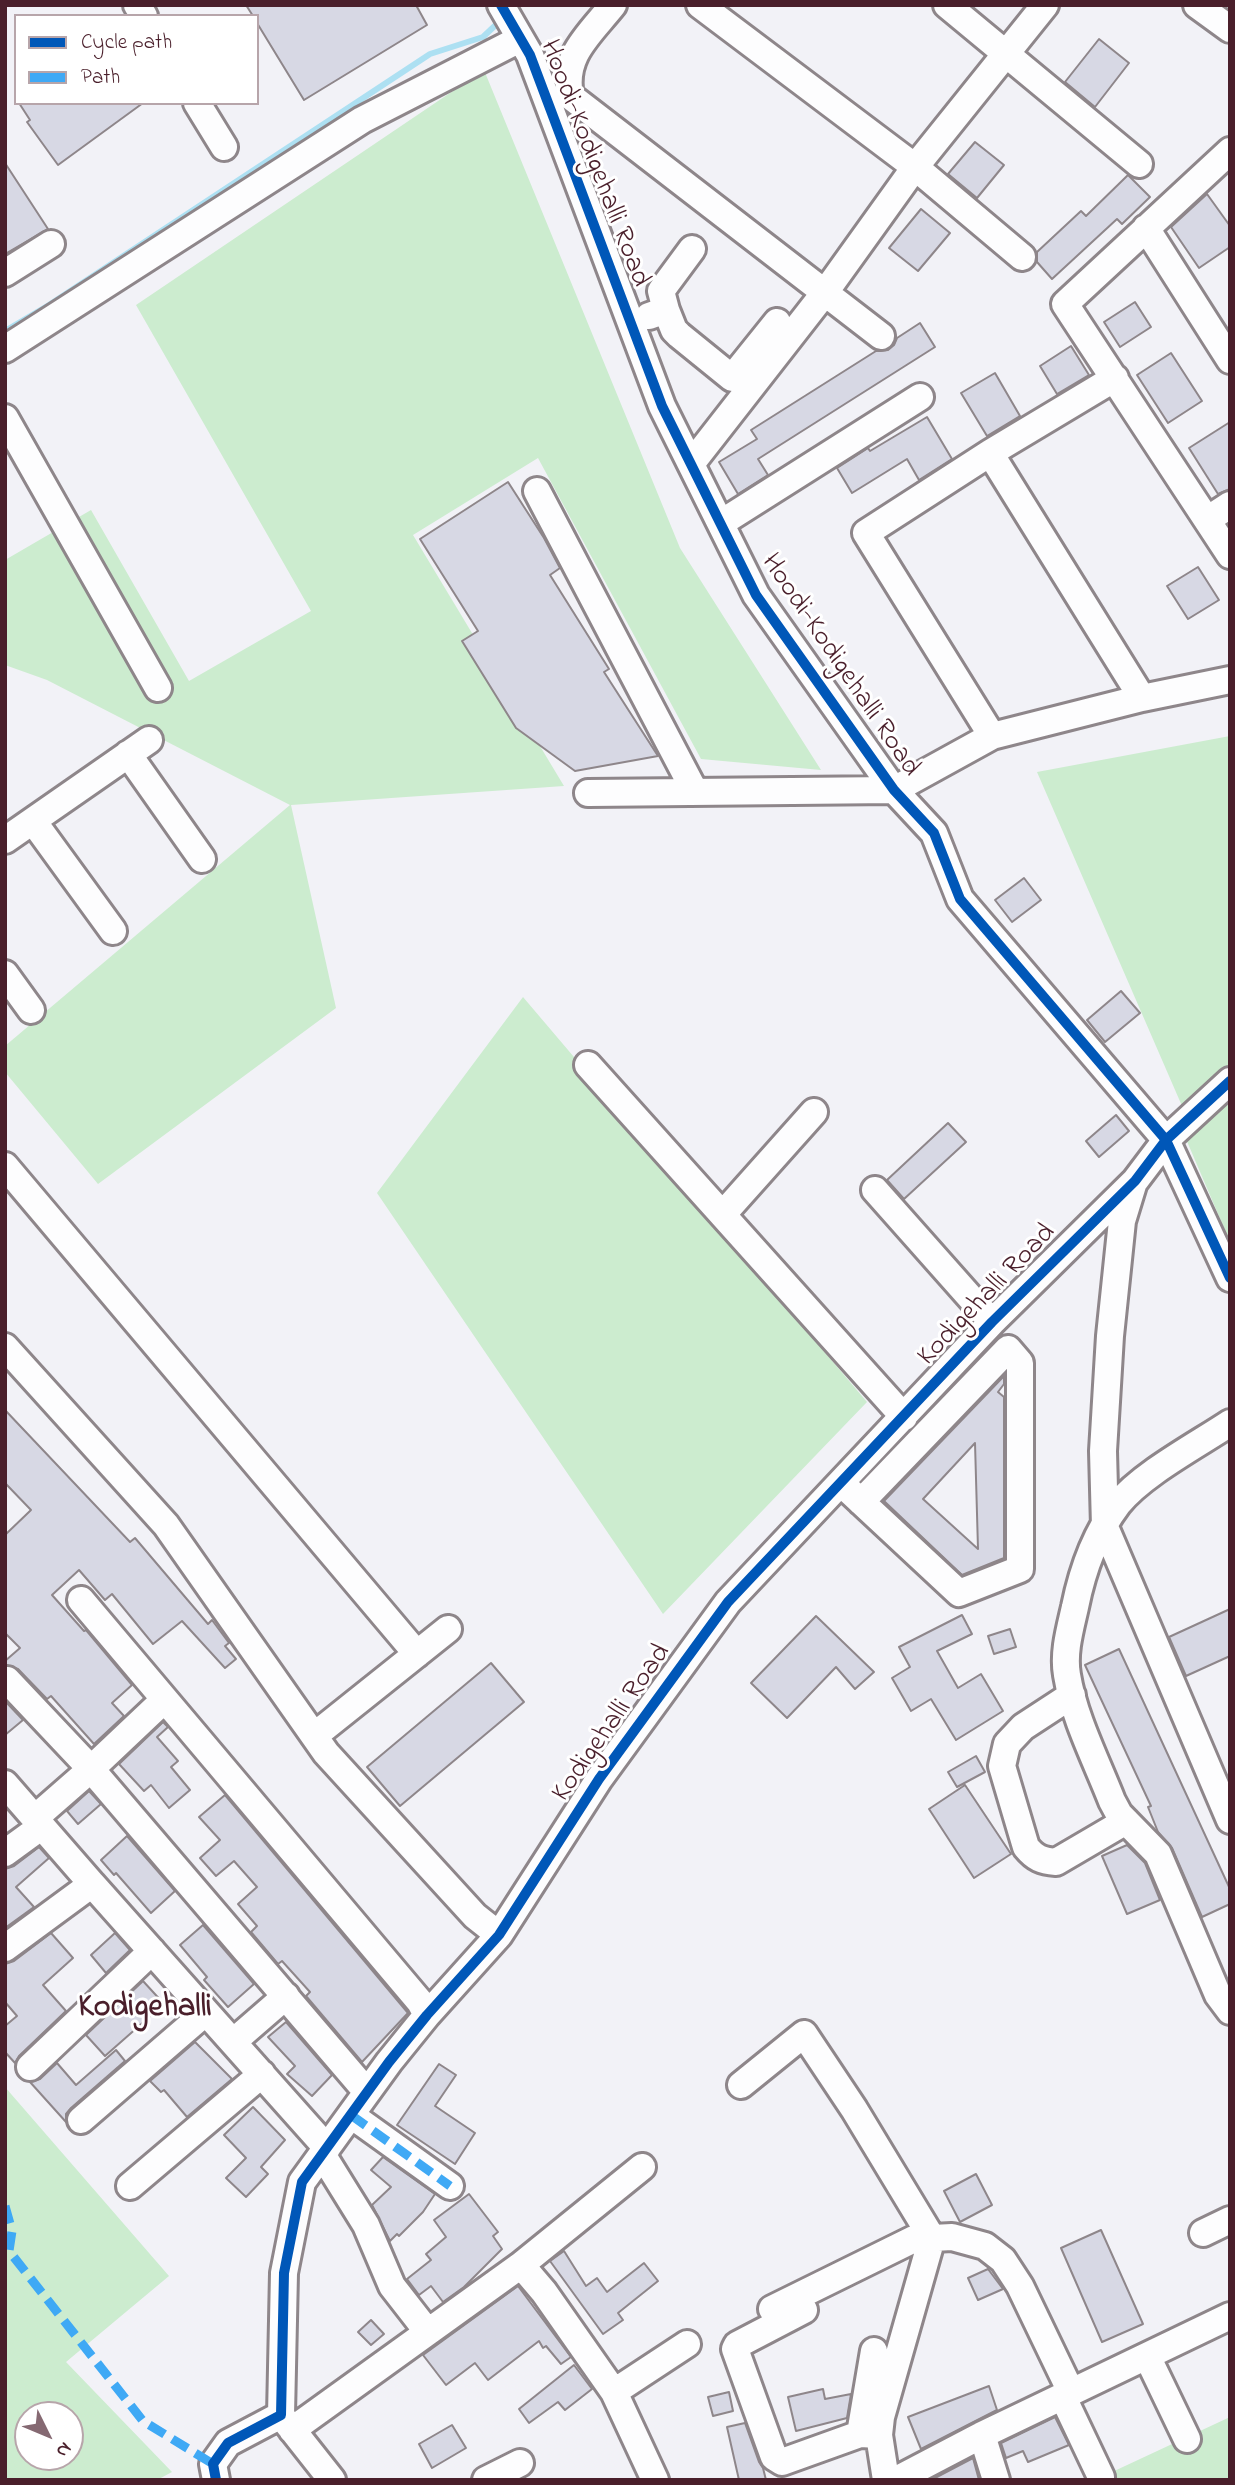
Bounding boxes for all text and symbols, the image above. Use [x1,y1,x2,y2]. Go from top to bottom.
legend [14,14,259,105]
text: Cycle path [81,28,172,58]
street label: Hoodi-Kodigehalli Road [530,36,656,292]
text: Path [81,63,120,93]
street label: Hoodi-Kodigehalli Road [752,548,926,784]
street label: Kodigehalli Road [912,1218,1064,1374]
street label: Kodigehalli Road [546,1639,680,1809]
district label: Kodigehalli [78,1991,212,2029]
north arrow [14,2401,84,2471]
text: N [49,2435,78,2463]

